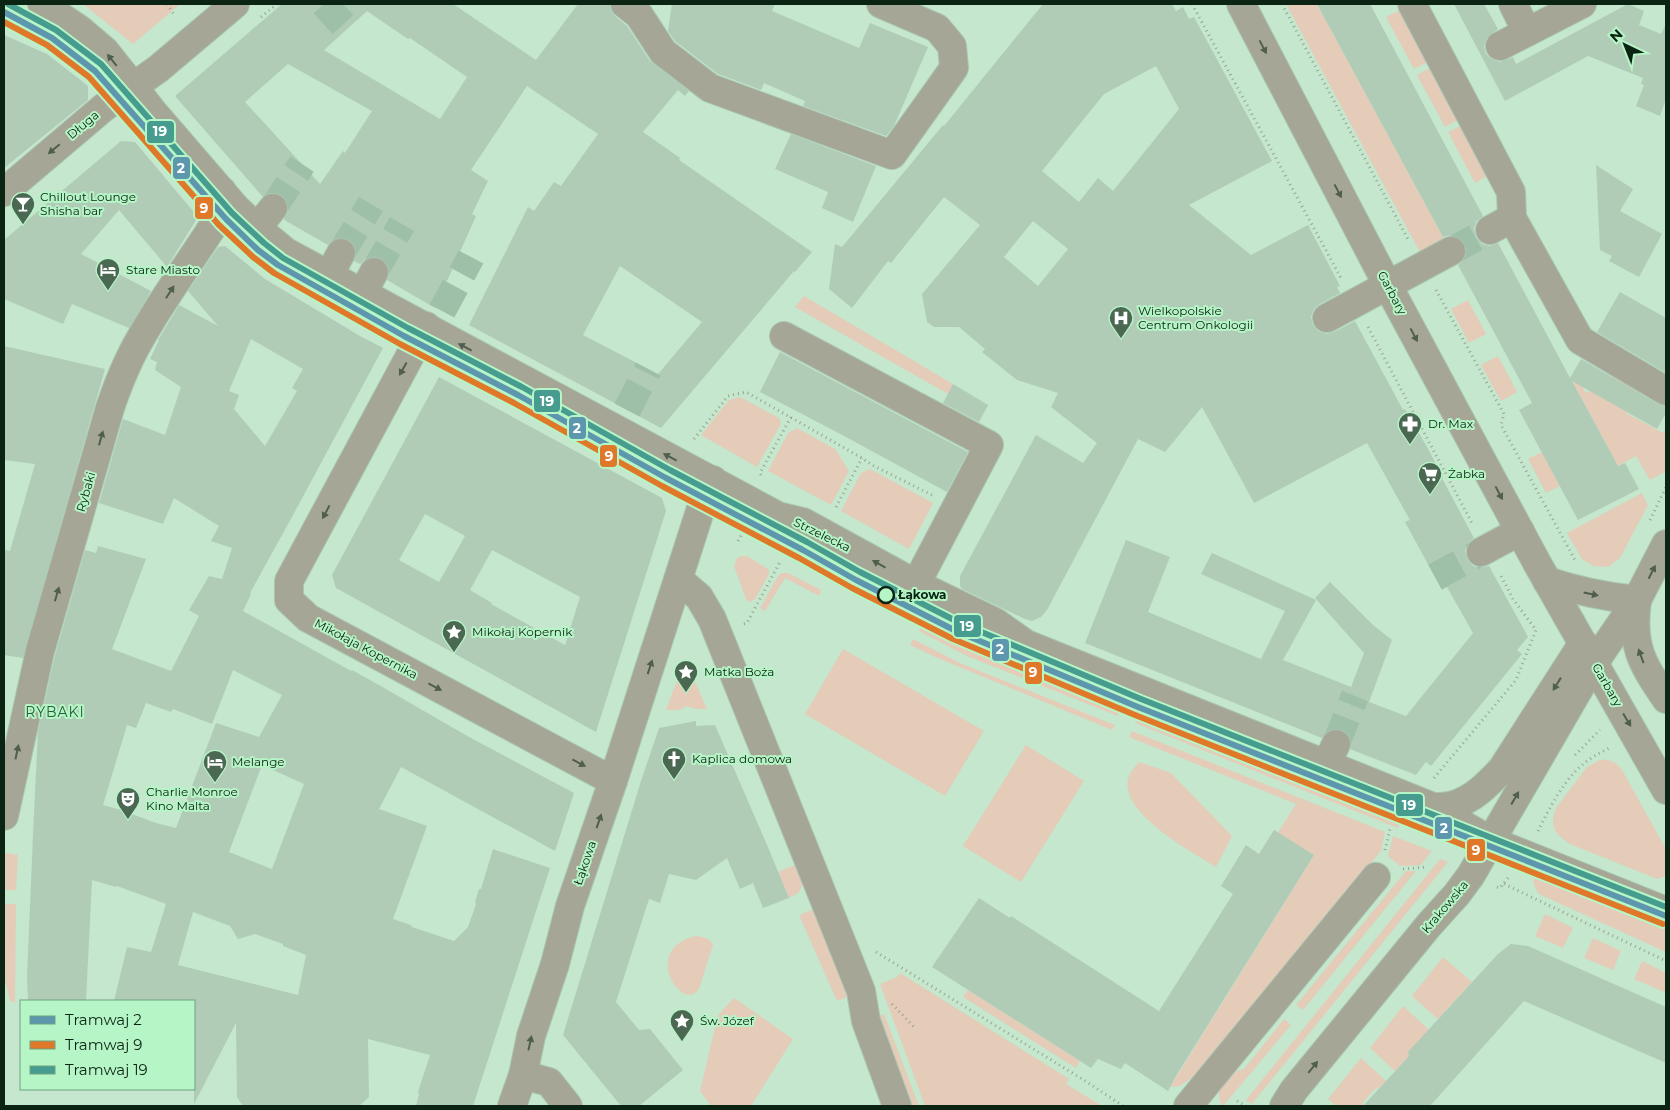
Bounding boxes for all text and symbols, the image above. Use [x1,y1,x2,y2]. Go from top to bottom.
north arrow [1600,20,1650,70]
text: N [1606,25,1626,46]
one-way arrow [1259,40,1267,54]
one-way arrow [106,54,117,67]
street label: Długa [64,107,102,142]
line badge: 19 [146,120,175,144]
text: 19 [153,122,167,140]
one-way arrow [48,144,61,155]
line badge: 2 [172,156,191,180]
text: 2 [177,159,185,177]
one-way arrow [1334,184,1342,198]
place label: Chillout Lounge Shisha bar [40,189,136,218]
bar icon: Chillout Lounge Shisha bar [10,191,36,225]
line badge: 9 [194,196,214,220]
text: 9 [200,199,209,217]
hotel icon: Stare Miasto [95,257,121,291]
place label: Stare Miasto [126,262,200,277]
street label: Garbary [1375,268,1410,318]
one-way arrow [165,285,175,298]
place label: Wielkopolskie Centrum Onkologii [1138,303,1253,332]
hospital icon: Wielkopolskie Centrum Onkologii [1108,305,1134,339]
one-way arrow [1410,328,1418,342]
one-way arrow [459,343,472,352]
one-way arrow [399,362,407,376]
line badge: 19 [533,389,561,413]
text: 19 [540,392,554,410]
pharmacy icon: Dr. Max [1397,411,1423,445]
line badge: 2 [568,416,587,440]
place label: Dr. Max [1428,416,1474,431]
text: 2 [573,419,581,437]
one-way arrow [98,430,106,445]
line badge: 9 [599,444,618,468]
text: 9 [605,447,614,465]
one-way arrow [663,453,678,461]
supermarket icon: Żabka [1417,461,1443,495]
place label: Żabka [1448,466,1485,481]
street label: Rybaki [73,470,98,514]
one-way arrow [1495,486,1503,501]
one-way arrow [322,506,331,519]
street label: Strzelecka [791,514,853,555]
one-way arrow [873,560,886,569]
one-way arrow [1648,565,1656,579]
one-way arrow [53,586,61,601]
marker: Łąkowa [877,586,895,604]
place label: Łąkowa [897,587,947,603]
one-way arrow [1584,590,1600,598]
line badge: 19 [953,614,982,638]
street label: Mikołaja Kopernika [312,615,420,682]
text: 19 [960,617,974,635]
place icon: Mikołaj Kopernik [441,619,467,653]
place label: Mikołaj Kopernik [472,624,573,639]
line badge: 2 [991,638,1010,662]
text: 2 [996,640,1004,658]
one-way arrow [1637,648,1645,663]
one-way arrow [647,659,655,674]
place icon: Matka Boża [673,659,699,693]
street label: Garbary [1589,660,1626,709]
line badge: 9 [1024,661,1043,685]
text: 9 [1029,663,1038,681]
place label: Matka Boża [704,664,774,679]
one-way arrow [1552,678,1561,691]
one-way arrow [429,682,442,691]
district label: RYBAKI [25,703,85,721]
one-way arrow [1623,714,1632,727]
one-way arrow [13,744,21,759]
church icon: Kaplica domowa [661,746,687,780]
hotel icon: Melange [202,749,228,783]
place label: Kaplica domowa [692,751,792,766]
place label: Melange [232,754,285,769]
one-way arrow [571,759,586,767]
place label: Charlie Monroe Kino Malta [146,784,238,813]
theatre icon: Charlie Monroe Kino Malta [115,786,141,820]
one-way arrow [1510,792,1519,805]
line badge: 19 [1395,793,1424,817]
text: 19 [1402,796,1416,814]
one-way arrow [596,813,604,828]
line badge: 2 [1434,816,1453,840]
text: 2 [1440,819,1448,837]
line badge: 9 [1466,838,1486,862]
street label: Łąkowa [570,839,599,887]
text: 9 [1472,841,1481,859]
street label: Krakowska [1418,877,1471,936]
legend [20,1000,195,1090]
place icon: Św. Józef [669,1008,695,1042]
text: Tramwaj 2 [65,1010,142,1029]
place label: Św. Józef [700,1013,755,1028]
text: Tramwaj 9 [65,1035,142,1054]
one-way arrow [526,1035,534,1050]
text: Tramwaj 19 [65,1060,148,1079]
one-way arrow [1307,1061,1318,1074]

